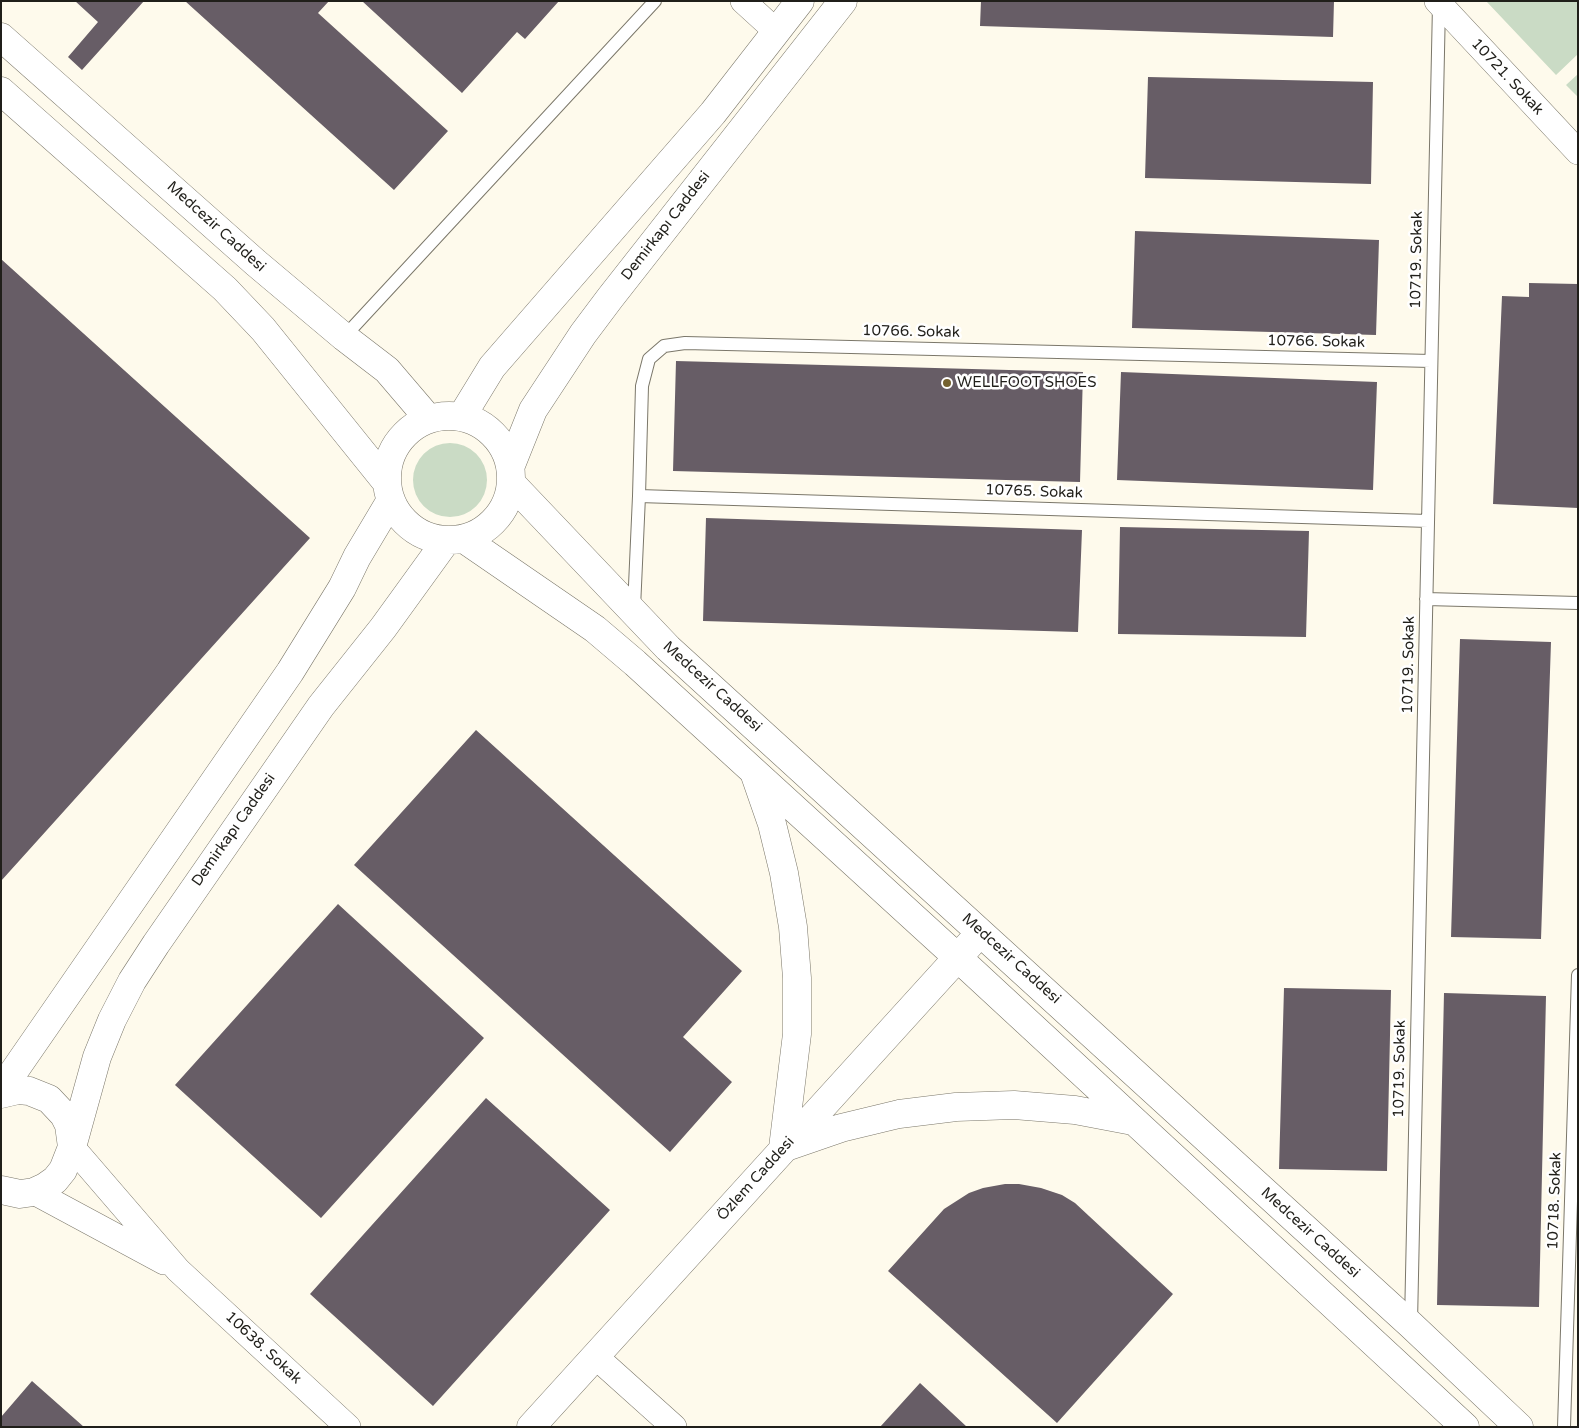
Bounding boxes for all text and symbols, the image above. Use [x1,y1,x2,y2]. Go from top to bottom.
street label: 10721. Sokak [1467,35,1547,119]
street label: Demirkapı Caddesi [618,168,714,284]
street label: Medcezir Caddesi [163,178,269,276]
street label: 10719. Sokak [1407,211,1427,309]
street label: 10766. Sokak [862,322,960,342]
street label: 10766. Sokak [1267,332,1365,352]
place label: WELLFOOT SHOES [957,374,1096,392]
marker: WELLFOOT SHOES [941,377,953,389]
street label: 10765. Sokak [985,481,1083,503]
street label: 10719. Sokak [1399,616,1419,714]
street label: Medcezir Caddesi [659,638,765,736]
street label: Demirkapı Caddesi [188,770,280,890]
street label: Medcezir Caddesi [958,910,1064,1008]
street label: 10719. Sokak [1390,1020,1410,1118]
street label: Özlem Caddesi [714,1133,798,1225]
street label: 10718. Sokak [1544,1152,1566,1250]
street label: Medcezir Caddesi [1257,1184,1363,1282]
street label: 10638. Sokak [221,1308,305,1388]

